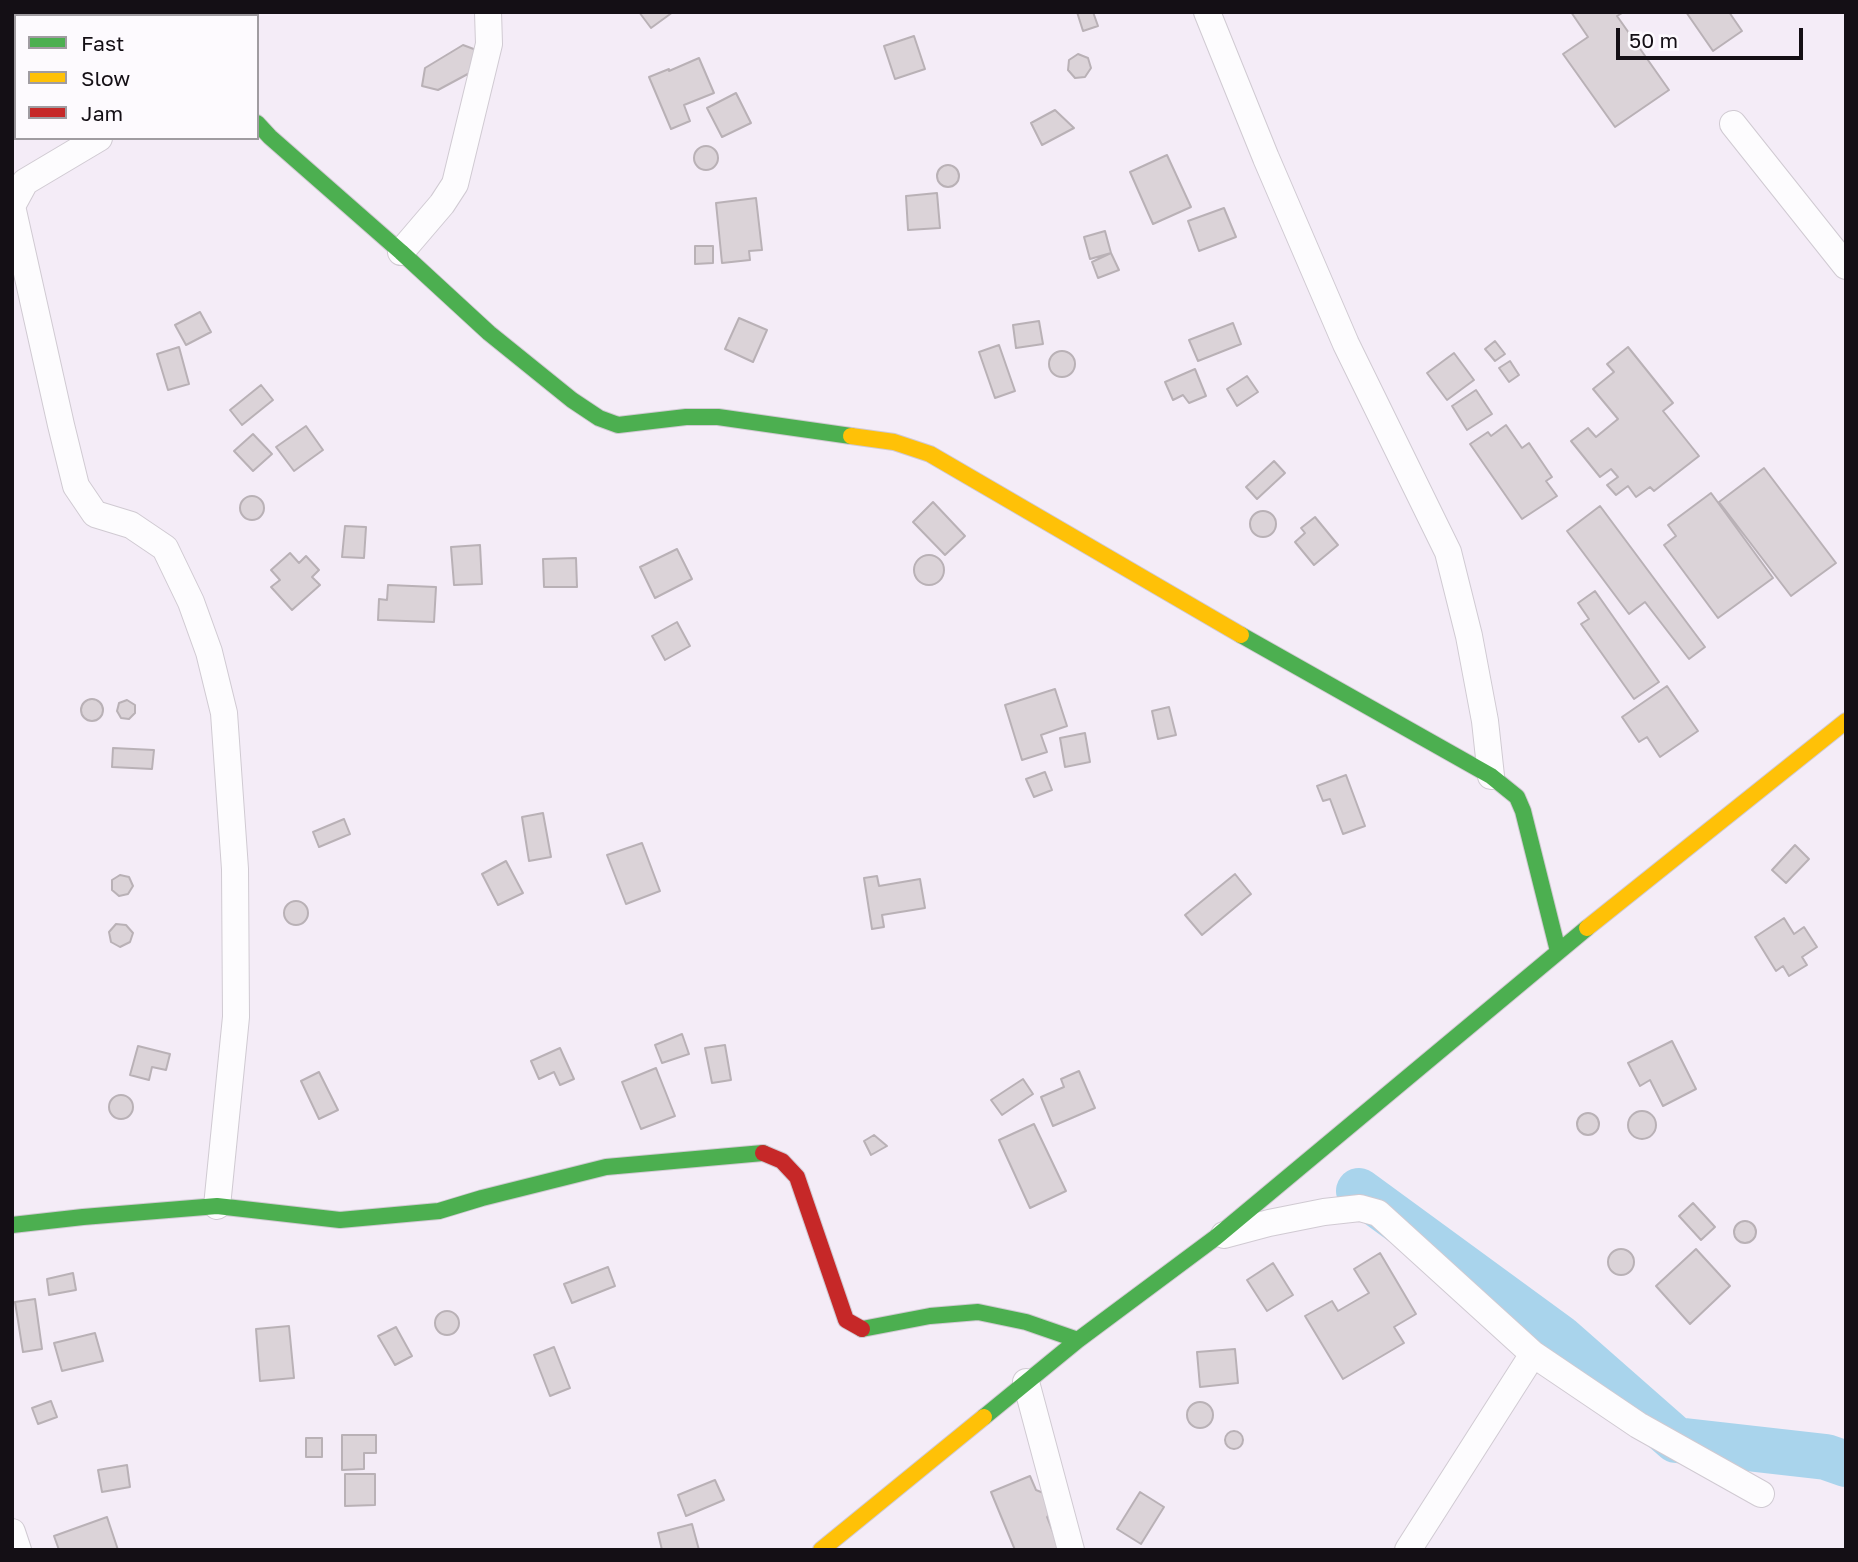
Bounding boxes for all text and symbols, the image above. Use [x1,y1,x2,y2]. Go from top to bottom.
legend [14,14,259,140]
scale bar [1620,14,1807,58]
text: 50 m [1629,27,1678,53]
text: Fast [81,30,124,56]
text: Slow [81,65,130,91]
text: Jam [81,100,123,126]

